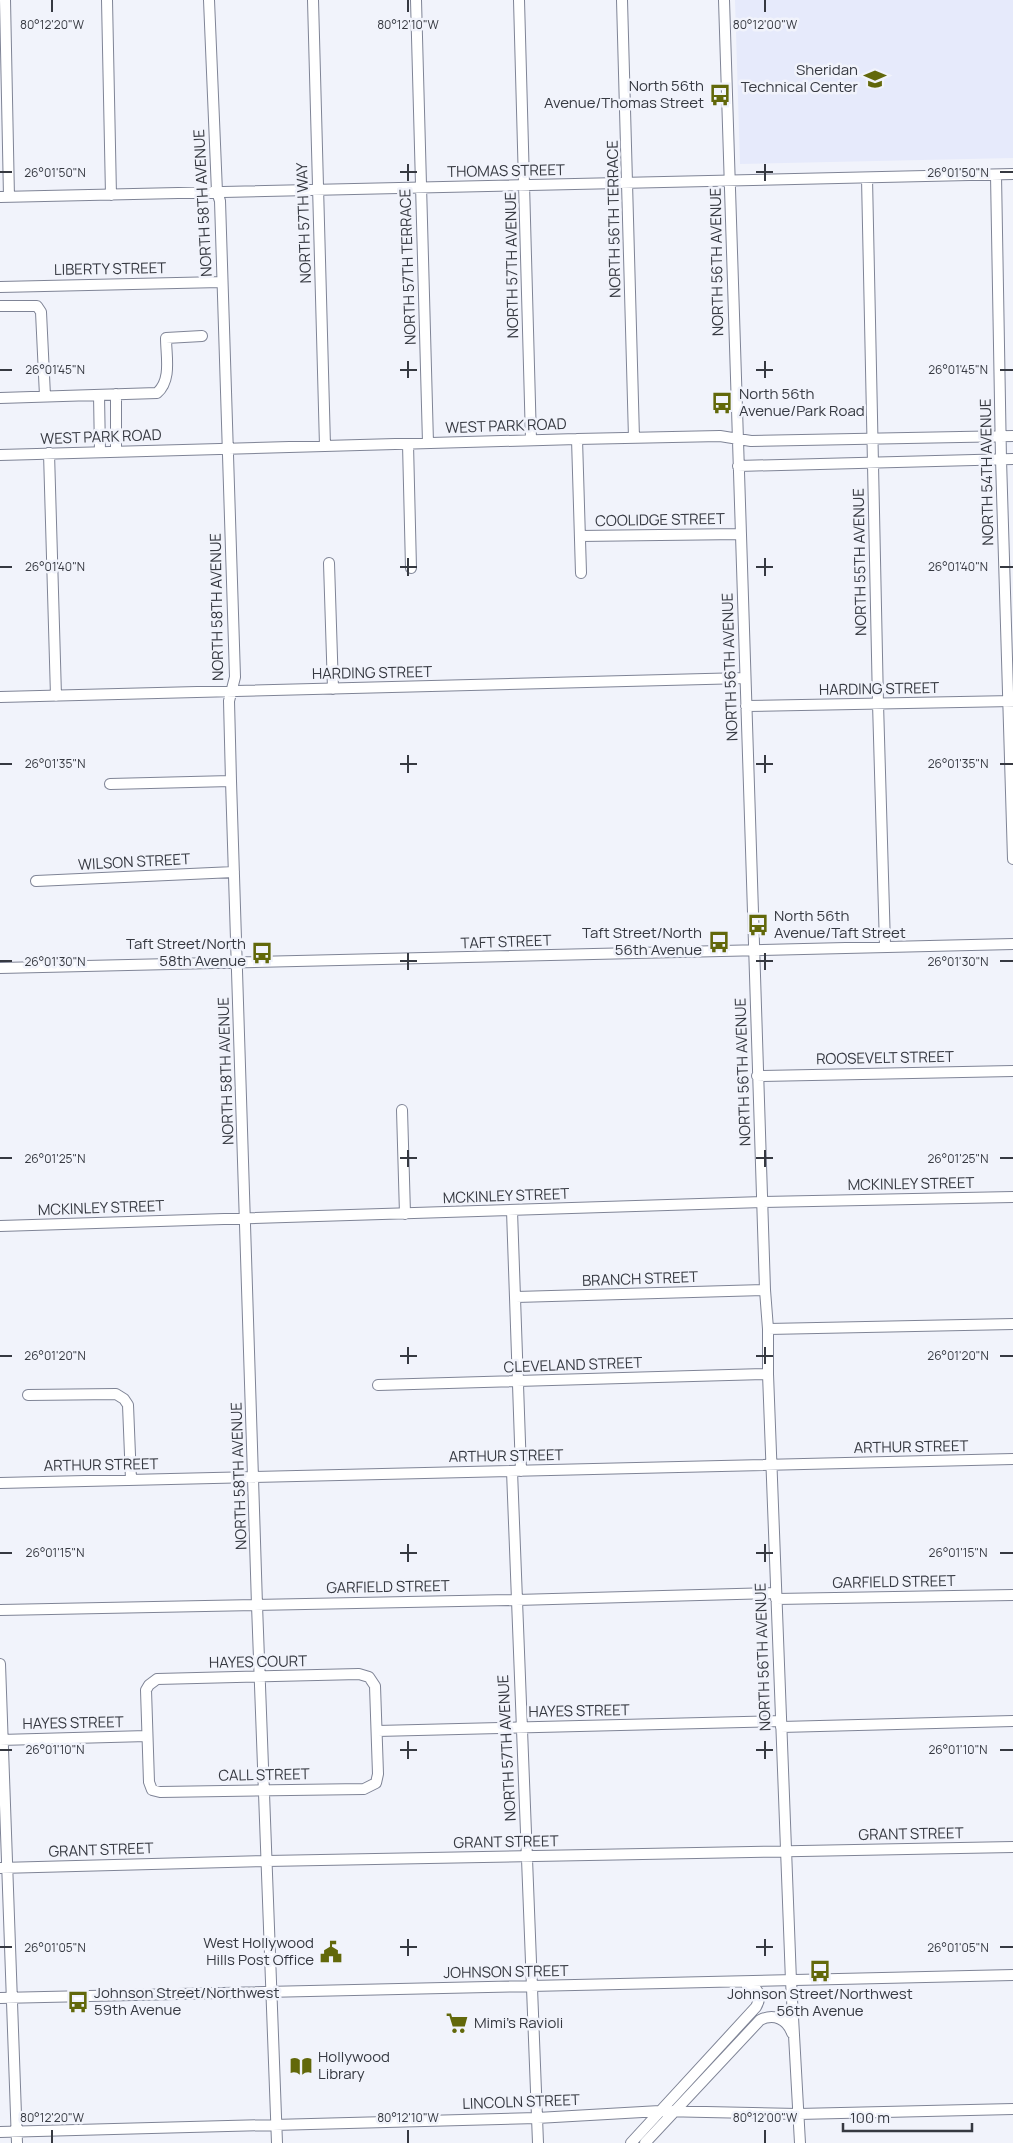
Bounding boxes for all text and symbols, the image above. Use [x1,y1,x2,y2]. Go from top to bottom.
text: 80°12'20"W [20,16,85,33]
text: 80°12'10"W [377,16,440,33]
text: 80°12'00"W [733,16,798,33]
place label: Sheridan Technical Center [741,59,859,97]
school or university icon: Sheridan Technical Center [862,66,888,92]
place label: North 56th Avenue/Thomas Street [544,75,704,113]
bus stop icon: North 56th Avenue/Thomas Street [707,82,733,108]
street label: NORTH 58TH AVENUE [188,129,217,277]
street label: NORTH 56TH TERRACE [602,140,625,298]
street label: THOMAS STREET [447,159,565,182]
street label: NORTH 57TH WAY [291,161,316,284]
text: 26°01'50"N [24,164,86,181]
text: 26°01'50"N [927,164,989,181]
street label: NORTH 56TH AVENUE [705,188,728,336]
street label: NORTH 57TH TERRACE [394,189,421,345]
street label: NORTH 57TH AVENUE [500,192,523,338]
street label: LIBERTY STREET [54,257,166,280]
text: 26°01'45"N [25,361,85,378]
text: 26°01'45"N [928,361,988,378]
place label: North 56th Avenue/Park Road [739,383,865,421]
bus stop icon: North 56th Avenue/Park Road [709,390,735,416]
street label: NORTH 54TH AVENUE [975,398,998,546]
street label: WEST PARK ROAD [445,413,567,438]
street label: WEST PARK ROAD [40,424,162,449]
street label: NORTH 55TH AVENUE [848,488,871,636]
street label: COOLIDGE STREET [595,508,725,531]
street label: NORTH 58TH AVENUE [205,533,228,681]
text: 26°01'40"N [25,558,85,575]
text: 26°01'40"N [928,558,988,575]
street label: NORTH 56TH AVENUE [716,593,743,742]
street label: HARDING STREET [312,661,432,684]
street label: HARDING STREET [819,677,939,700]
text: 26°01'35"N [25,755,85,772]
text: 26°01'35"N [928,755,988,772]
street label: WILSON STREET [77,848,191,875]
place label: North 56th Avenue/Taft Street [774,905,906,943]
bus stop icon: North 56th Avenue/Taft Street [745,912,771,938]
place label: Taft Street/North 56th Avenue [582,922,702,960]
street label: TAFT STREET [460,929,552,954]
bus stop icon: Taft Street/North 56th Avenue [706,929,732,955]
place label: Taft Street/North 58th Avenue [126,933,246,971]
bus stop icon: Taft Street/North 58th Avenue [249,940,275,966]
text: 26°01'30"N [24,953,86,970]
text: 26°01'30"N [927,953,989,970]
street label: NORTH 58TH AVENUE [212,997,239,1145]
street label: NORTH 56TH AVENUE [729,998,756,1147]
street label: ROOSEVELT STREET [816,1046,954,1069]
text: 26°01'25"N [25,1150,85,1167]
text: 26°01'25"N [928,1150,988,1167]
street label: MCKINLEY STREET [847,1172,975,1195]
street label: MCKINLEY STREET [442,1183,570,1208]
street label: MCKINLEY STREET [37,1195,165,1220]
street label: BRANCH STREET [582,1266,698,1291]
text: 26°01'20"N [24,1347,86,1364]
text: 26°01'20"N [927,1347,989,1364]
street label: CLEVELAND STREET [503,1352,643,1377]
street label: NORTH 58TH AVENUE [225,1402,252,1550]
street label: ARTHUR STREET [853,1435,969,1458]
street label: ARTHUR STREET [448,1444,564,1467]
street label: ARTHUR STREET [43,1453,159,1476]
text: 26°01'15"N [26,1544,84,1561]
text: 26°01'15"N [929,1544,987,1561]
street label: GARFIELD STREET [832,1570,956,1593]
street label: GARFIELD STREET [326,1575,450,1598]
street label: NORTH 56TH AVENUE [749,1583,776,1732]
street label: HAYES COURT [209,1650,307,1673]
street label: NORTH 57TH AVENUE [492,1674,521,1822]
street label: HAYES STREET [528,1699,630,1722]
street label: HAYES STREET [22,1711,124,1734]
text: 26°01'10"N [25,1741,85,1758]
text: 26°01'10"N [928,1741,988,1758]
street label: CALL STREET [218,1763,310,1786]
street label: GRANT STREET [858,1822,964,1845]
street label: GRANT STREET [453,1830,559,1853]
street label: GRANT STREET [48,1837,154,1862]
place label: West Hollywood Hills Post Office [203,1932,314,1970]
text: 26°01'05"N [24,1939,86,1956]
public building icon: West Hollywood Hills Post Office [318,1939,344,1965]
text: 26°01'05"N [927,1939,989,1956]
bus stop icon: Johnson Street/Northwest 56th Avenue [807,1958,833,1984]
street label: JOHNSON STREET [443,1960,569,1983]
place label: Johnson Street/Northwest 59th Avenue [94,1982,280,2020]
place label: Johnson Street/Northwest 56th Avenue [727,1983,913,2021]
bus stop icon: Johnson Street/Northwest 59th Avenue [65,1989,91,2015]
supermarket icon: Mimi's Ravioli [444,2010,470,2036]
place label: Mimi's Ravioli [474,2012,563,2033]
place label: Hollywood Library [318,2046,390,2084]
library icon: Hollywood Library [288,2053,314,2079]
street label: LINCOLN STREET [462,2089,580,2114]
scale bar [843,2100,972,2132]
text: 100 m [850,2107,890,2128]
text: 80°12'20"W [20,2109,85,2126]
text: 80°12'10"W [377,2109,440,2126]
text: 80°12'00"W [733,2109,798,2126]

